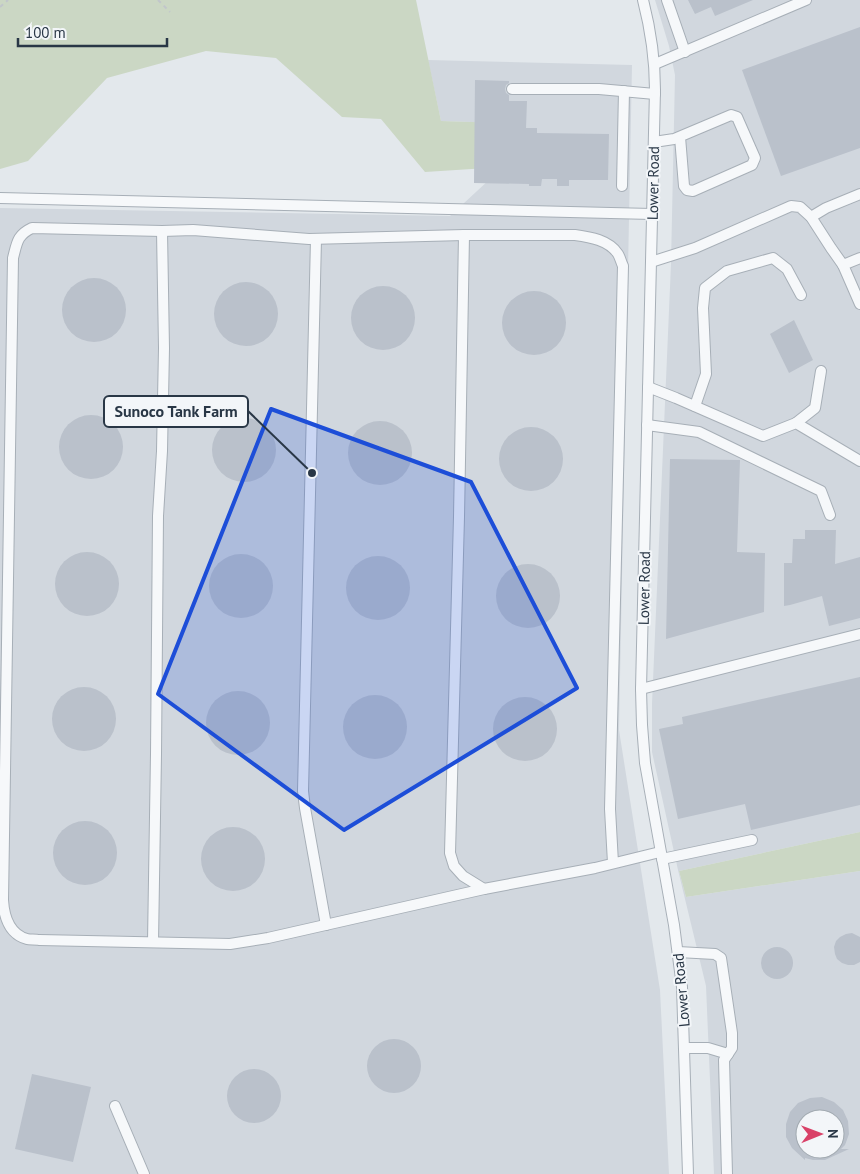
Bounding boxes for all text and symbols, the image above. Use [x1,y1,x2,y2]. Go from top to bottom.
scale bar [18,15,166,47]
text: 100 m [25,23,66,42]
street label: Lower Road [643,146,663,220]
callout: Sunoco Tank Farm [104,396,248,427]
text: Sunoco Tank Farm [114,401,238,421]
street label: Lower Road [634,551,654,625]
street label: Lower Road [668,952,694,1028]
north arrow [795,1109,845,1159]
text: N [824,1129,842,1139]

